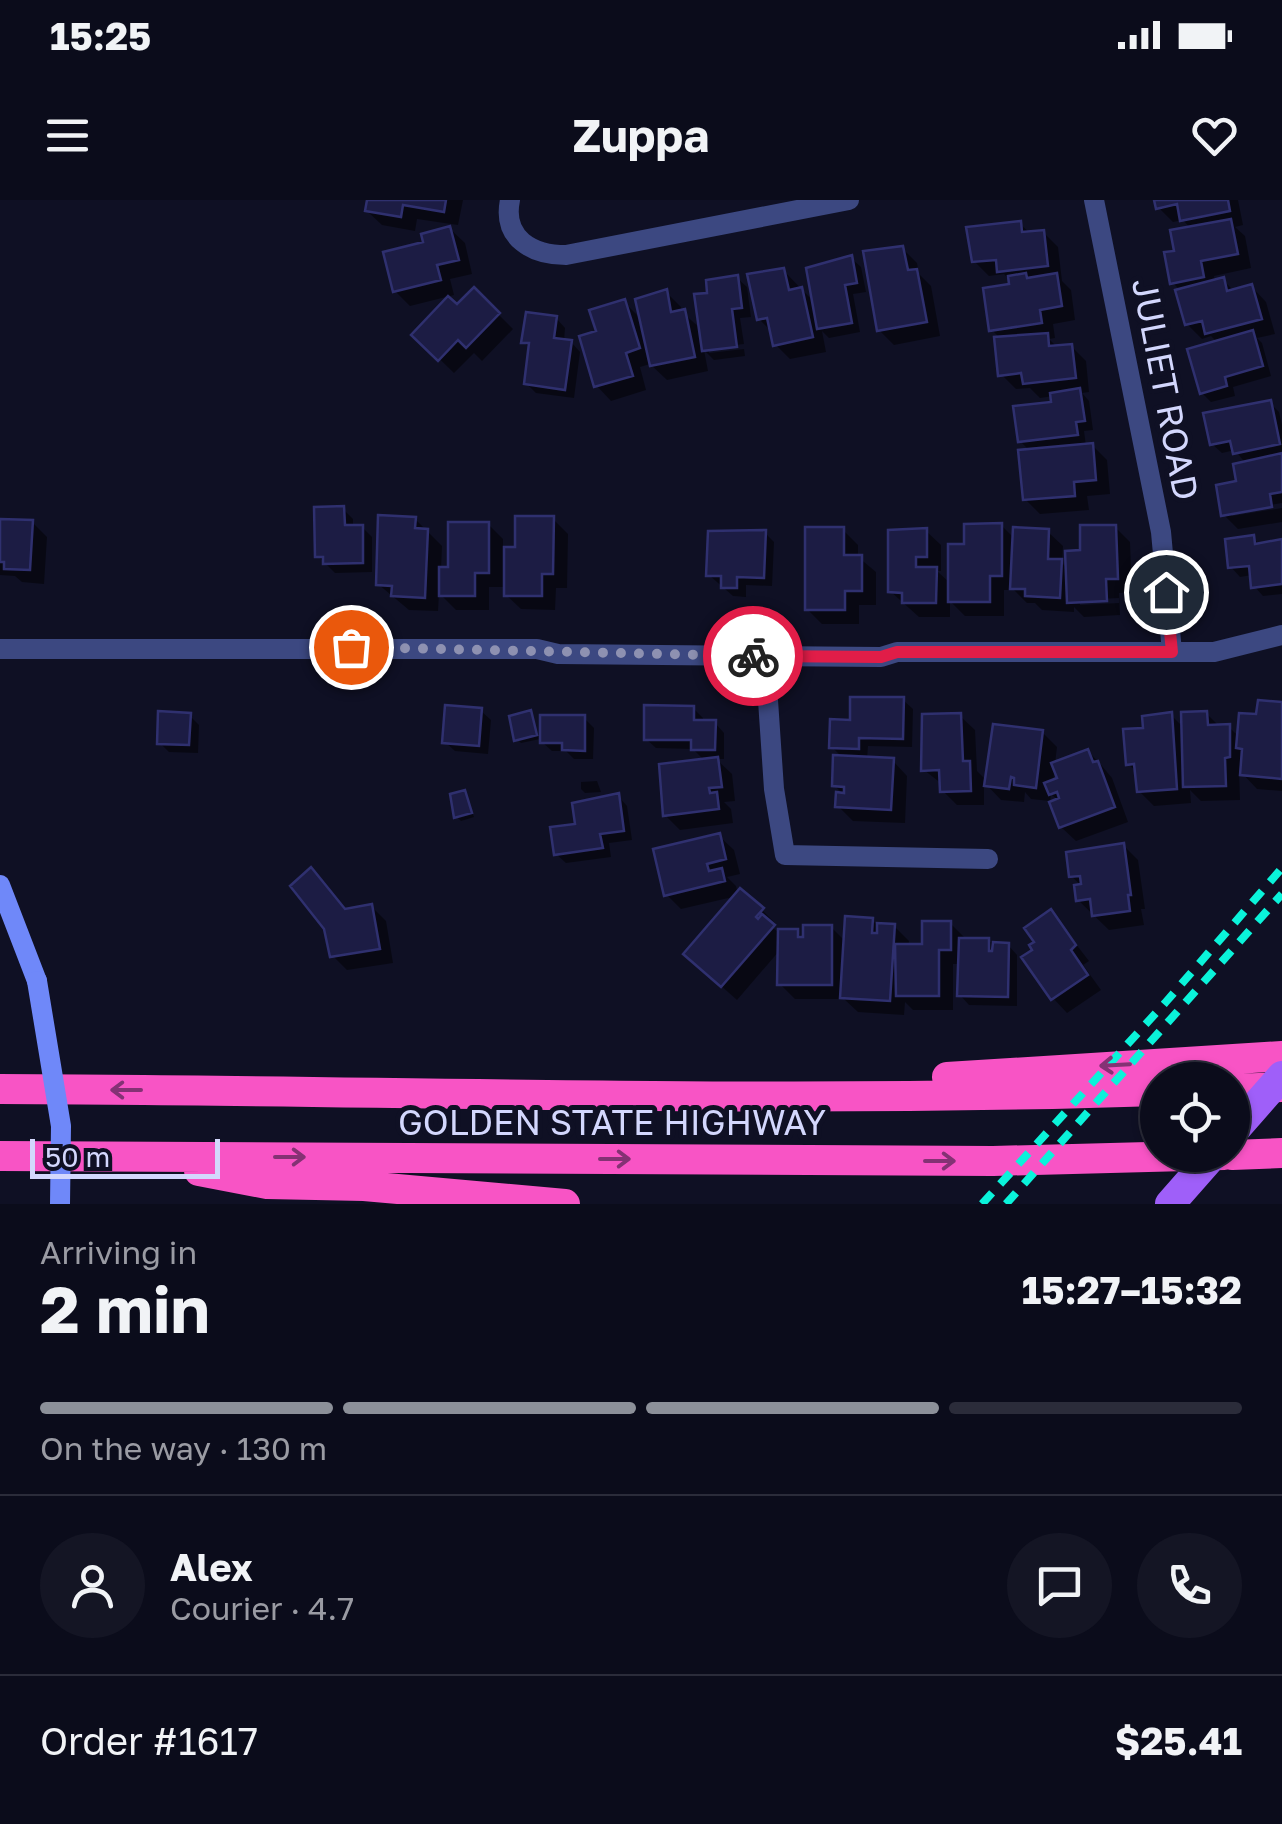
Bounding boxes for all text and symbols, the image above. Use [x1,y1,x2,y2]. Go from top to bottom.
text: 15:25 [50,13,151,58]
icon: menu [40,108,95,163]
text: Zuppa [573,108,709,162]
icon: heart [1187,108,1242,163]
street label: JULIET ROAD [1124,275,1208,503]
pin [1124,550,1209,635]
icon: home [1139,565,1194,620]
pin [309,605,394,690]
courier [703,606,803,706]
icon: bag [324,620,379,675]
icon: bike [726,629,781,684]
one-way arrow [1099,1056,1131,1075]
map controls [1140,1062,1250,1172]
button: locate [1140,1062,1250,1172]
one-way arrow [111,1080,144,1100]
street label: GOLDEN STATE HIGHWAY [398,1101,827,1143]
scale bar [30,1134,220,1178]
text: 50 m [45,1140,110,1173]
one-way arrow [272,1148,305,1166]
one-way arrow [598,1150,630,1168]
one-way arrow [922,1152,955,1170]
text: Arriving in [40,1233,197,1271]
text: 15:27–15:32 [1022,1267,1242,1312]
text: 2 min [40,1269,210,1347]
text: On the way · 130 m [40,1429,327,1467]
button: person [40,1533,145,1638]
button: chat [1007,1533,1112,1638]
button: phone [1137,1533,1242,1638]
text: Alex [170,1544,253,1589]
text: Courier · 4.7 [170,1589,354,1627]
text: Order #1617 [40,1718,258,1763]
text: $25.41 [1115,1718,1242,1763]

